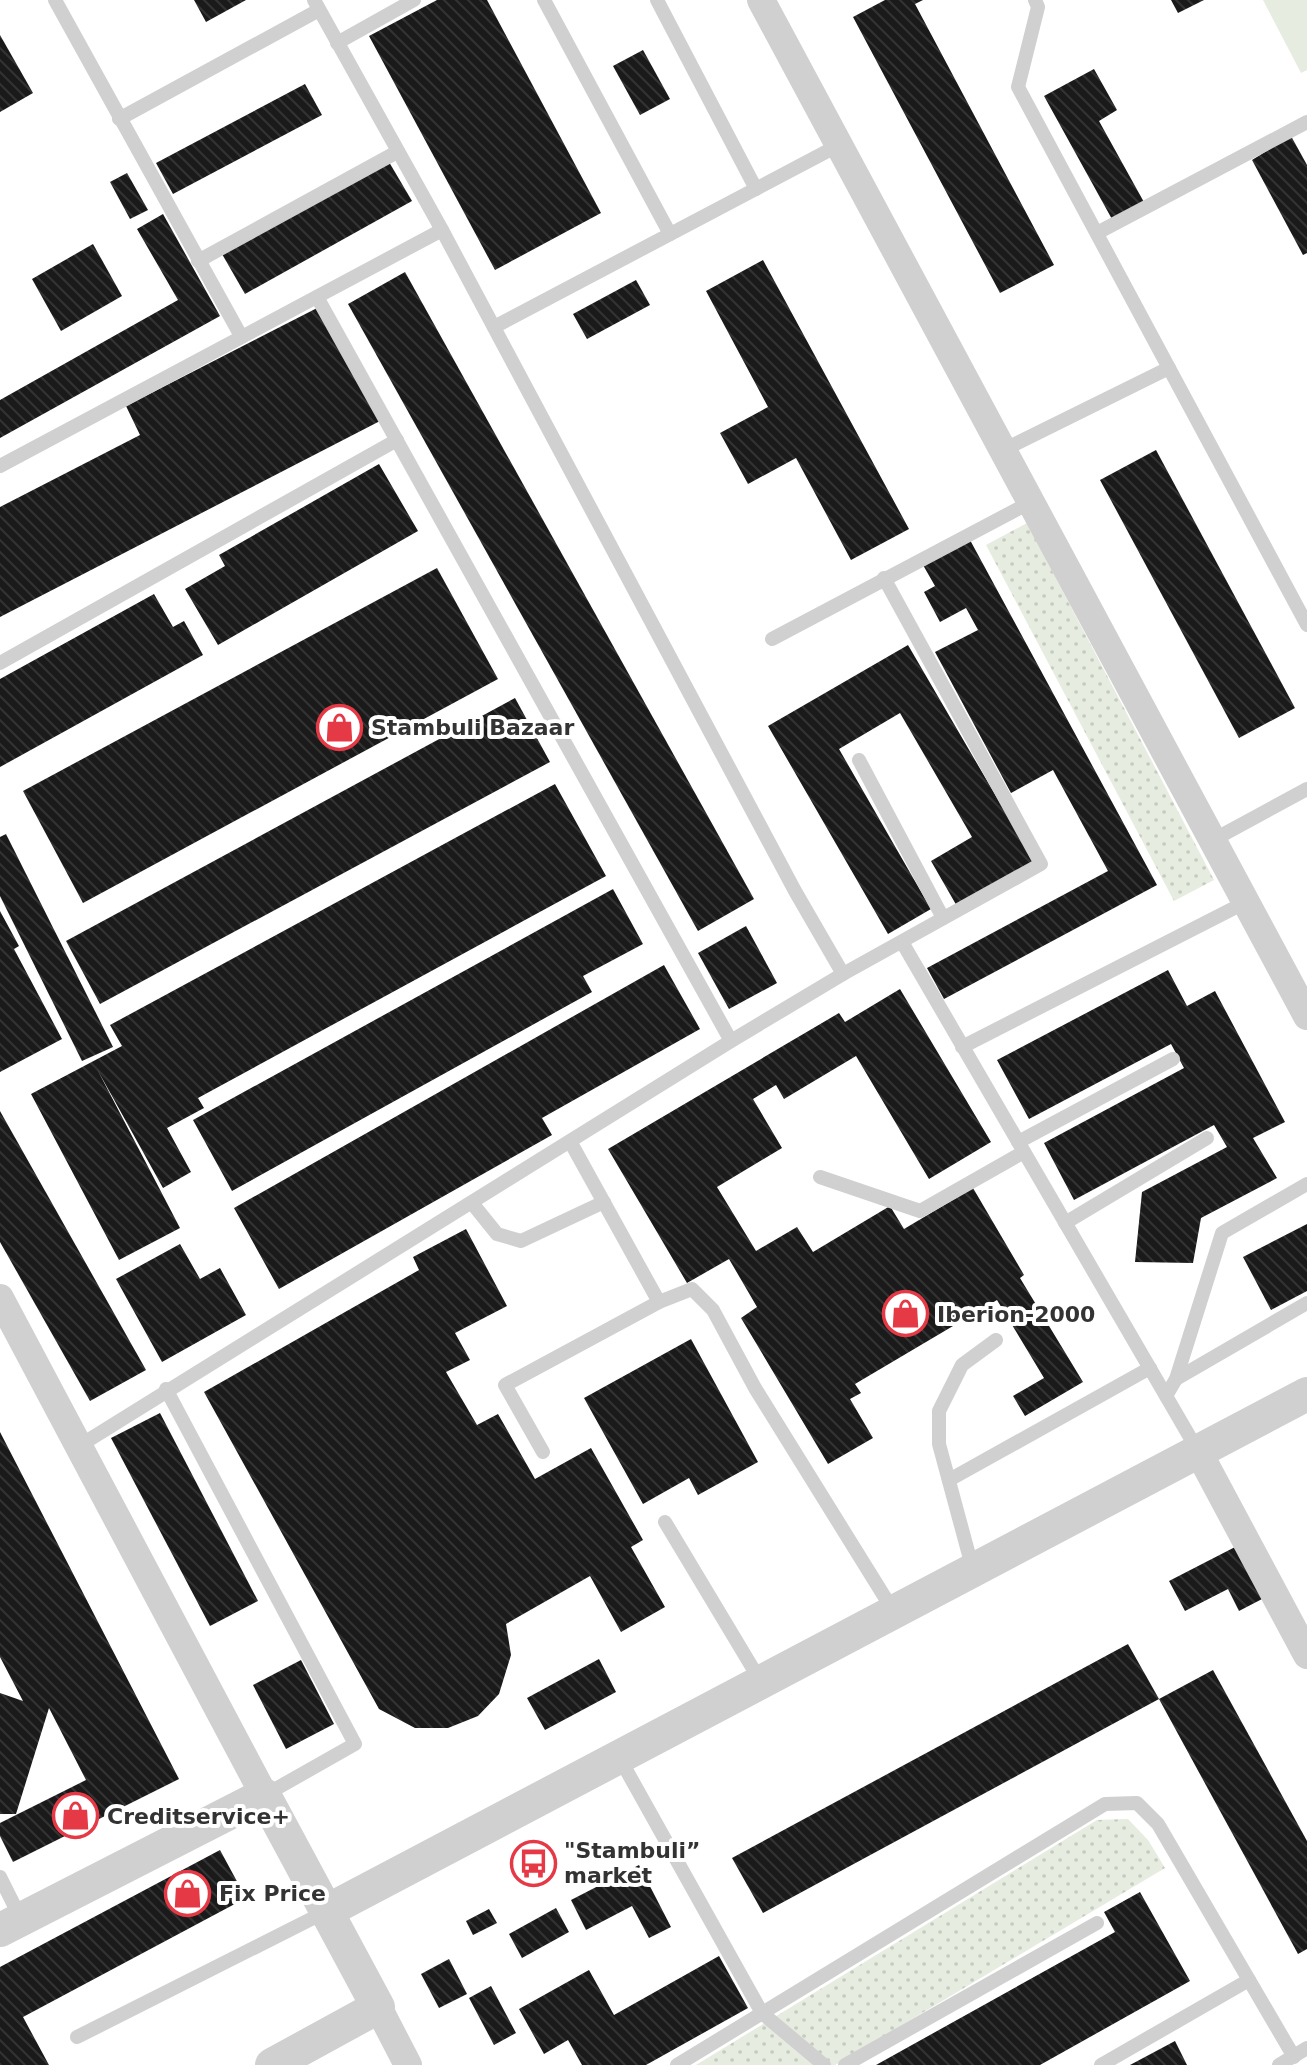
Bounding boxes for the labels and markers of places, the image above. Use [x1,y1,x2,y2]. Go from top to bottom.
shop icon: Stambuli Bazaar [316,703,364,751]
place label: Stambuli Bazaar [371,715,574,740]
shop icon: Iberion-2000 [882,1290,930,1338]
place label: Iberion-2000 [937,1302,1095,1327]
shop icon: Creditservice+ [52,1792,100,1840]
place label: Creditservice+ [107,1804,290,1829]
place label: "Stambuli” market [564,1838,701,1888]
bus stop icon: "Stambuli” market [509,1839,557,1887]
shop icon: Fix Price [164,1869,212,1917]
place label: Fix Price [219,1881,326,1906]

